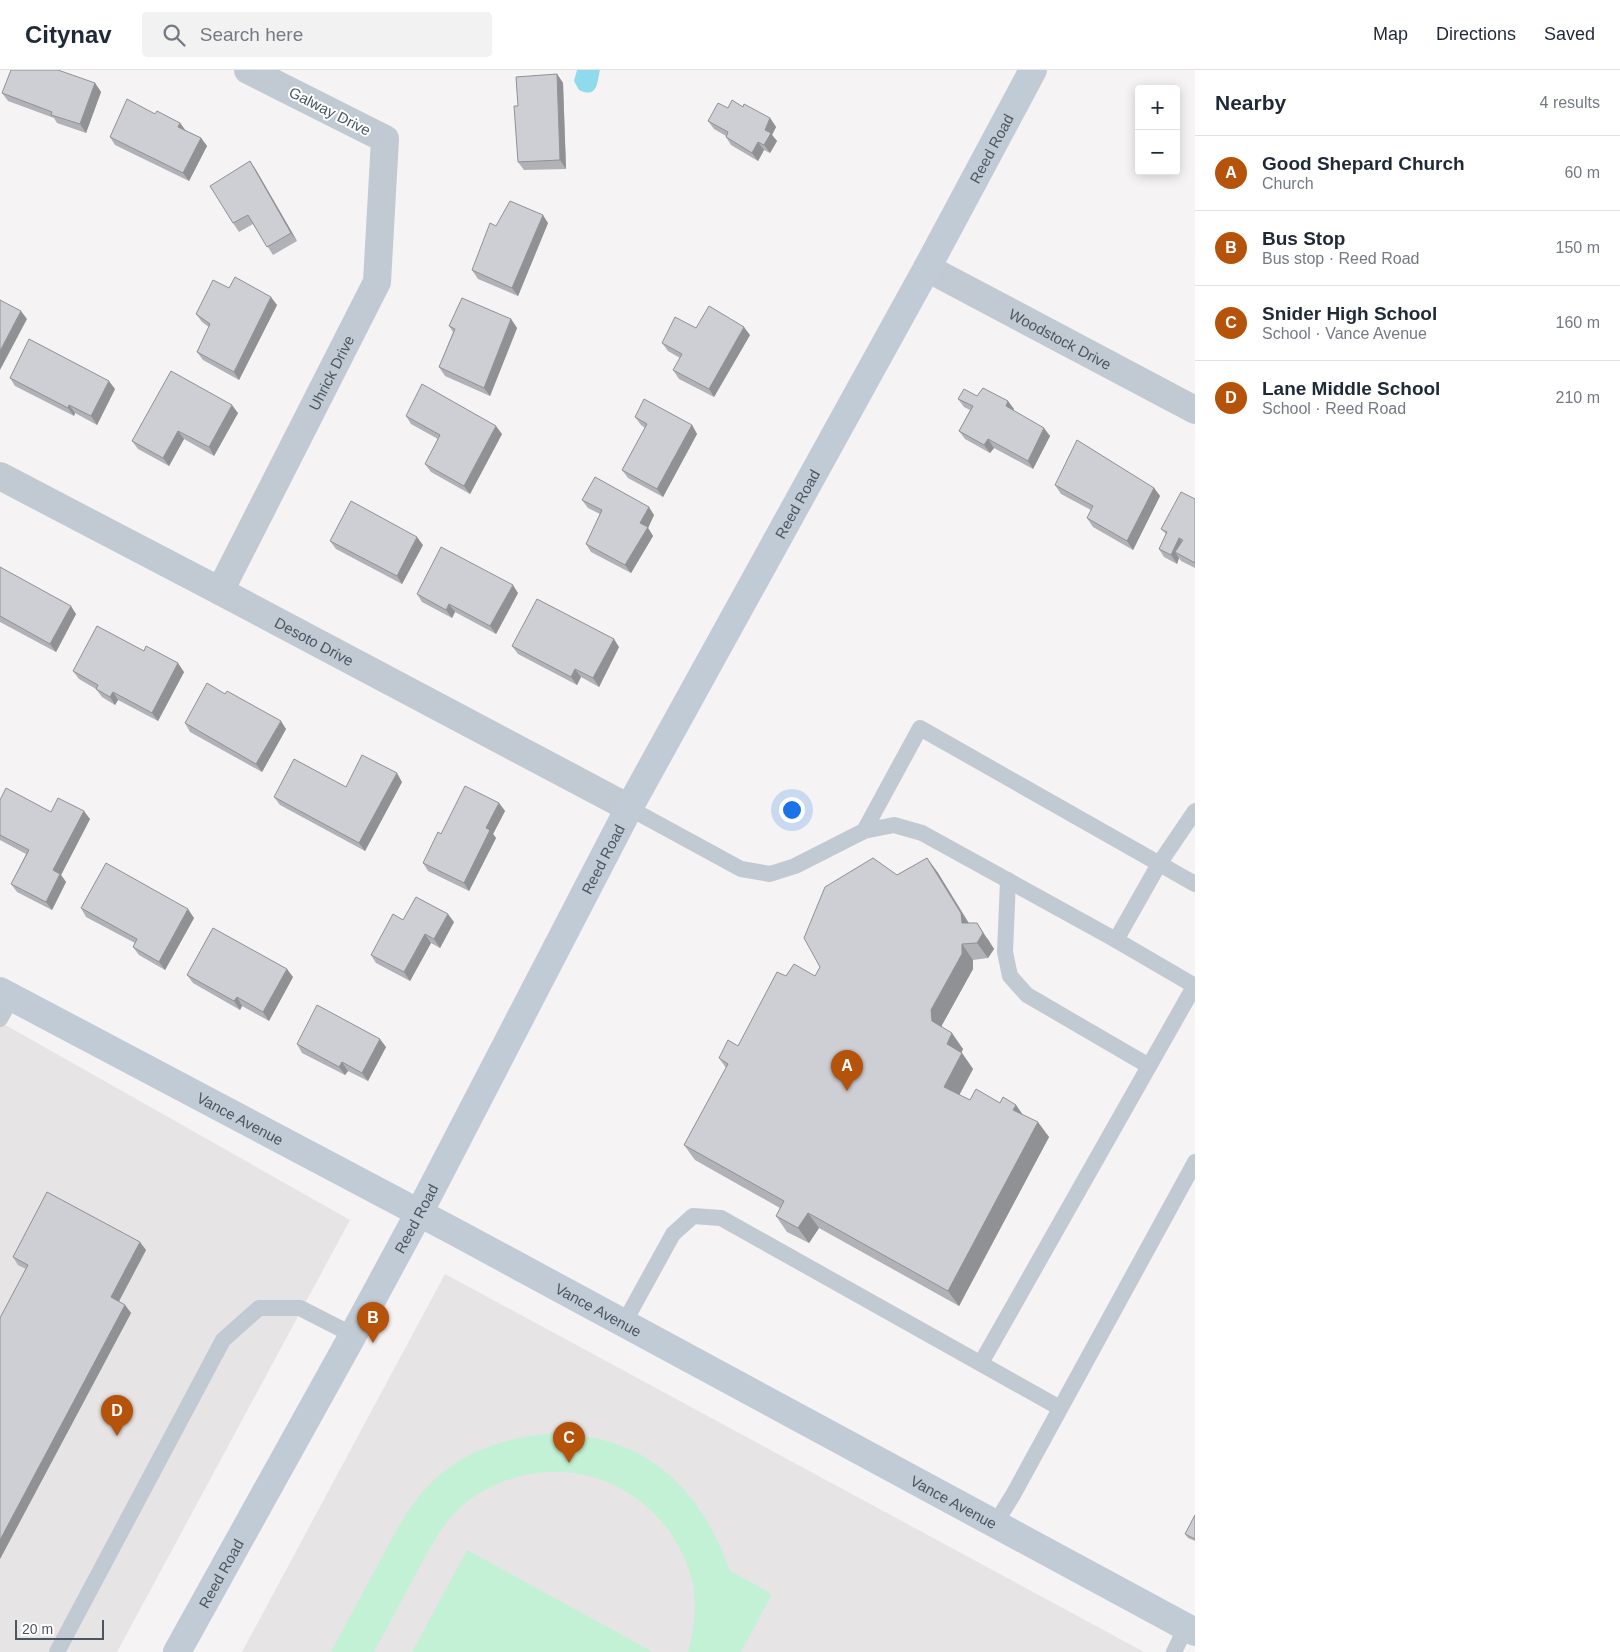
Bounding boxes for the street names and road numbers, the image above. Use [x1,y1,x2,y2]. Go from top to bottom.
street label: Galway Drive [286,83,374,139]
street label: Reed Road [966,111,1016,186]
street label: Woodstock Drive [1006,305,1114,373]
street label: Uhrick Drive [305,332,357,413]
street label: Reed Road [771,466,823,541]
street label: Desoto Drive [272,613,357,669]
street label: Reed Road [578,821,628,897]
street label: Vance Avenue [194,1088,287,1148]
street label: Reed Road [390,1181,441,1256]
street label: Vance Avenue [553,1279,645,1340]
street label: Vance Avenue [908,1471,1000,1532]
street label: Reed Road [195,1536,247,1611]

